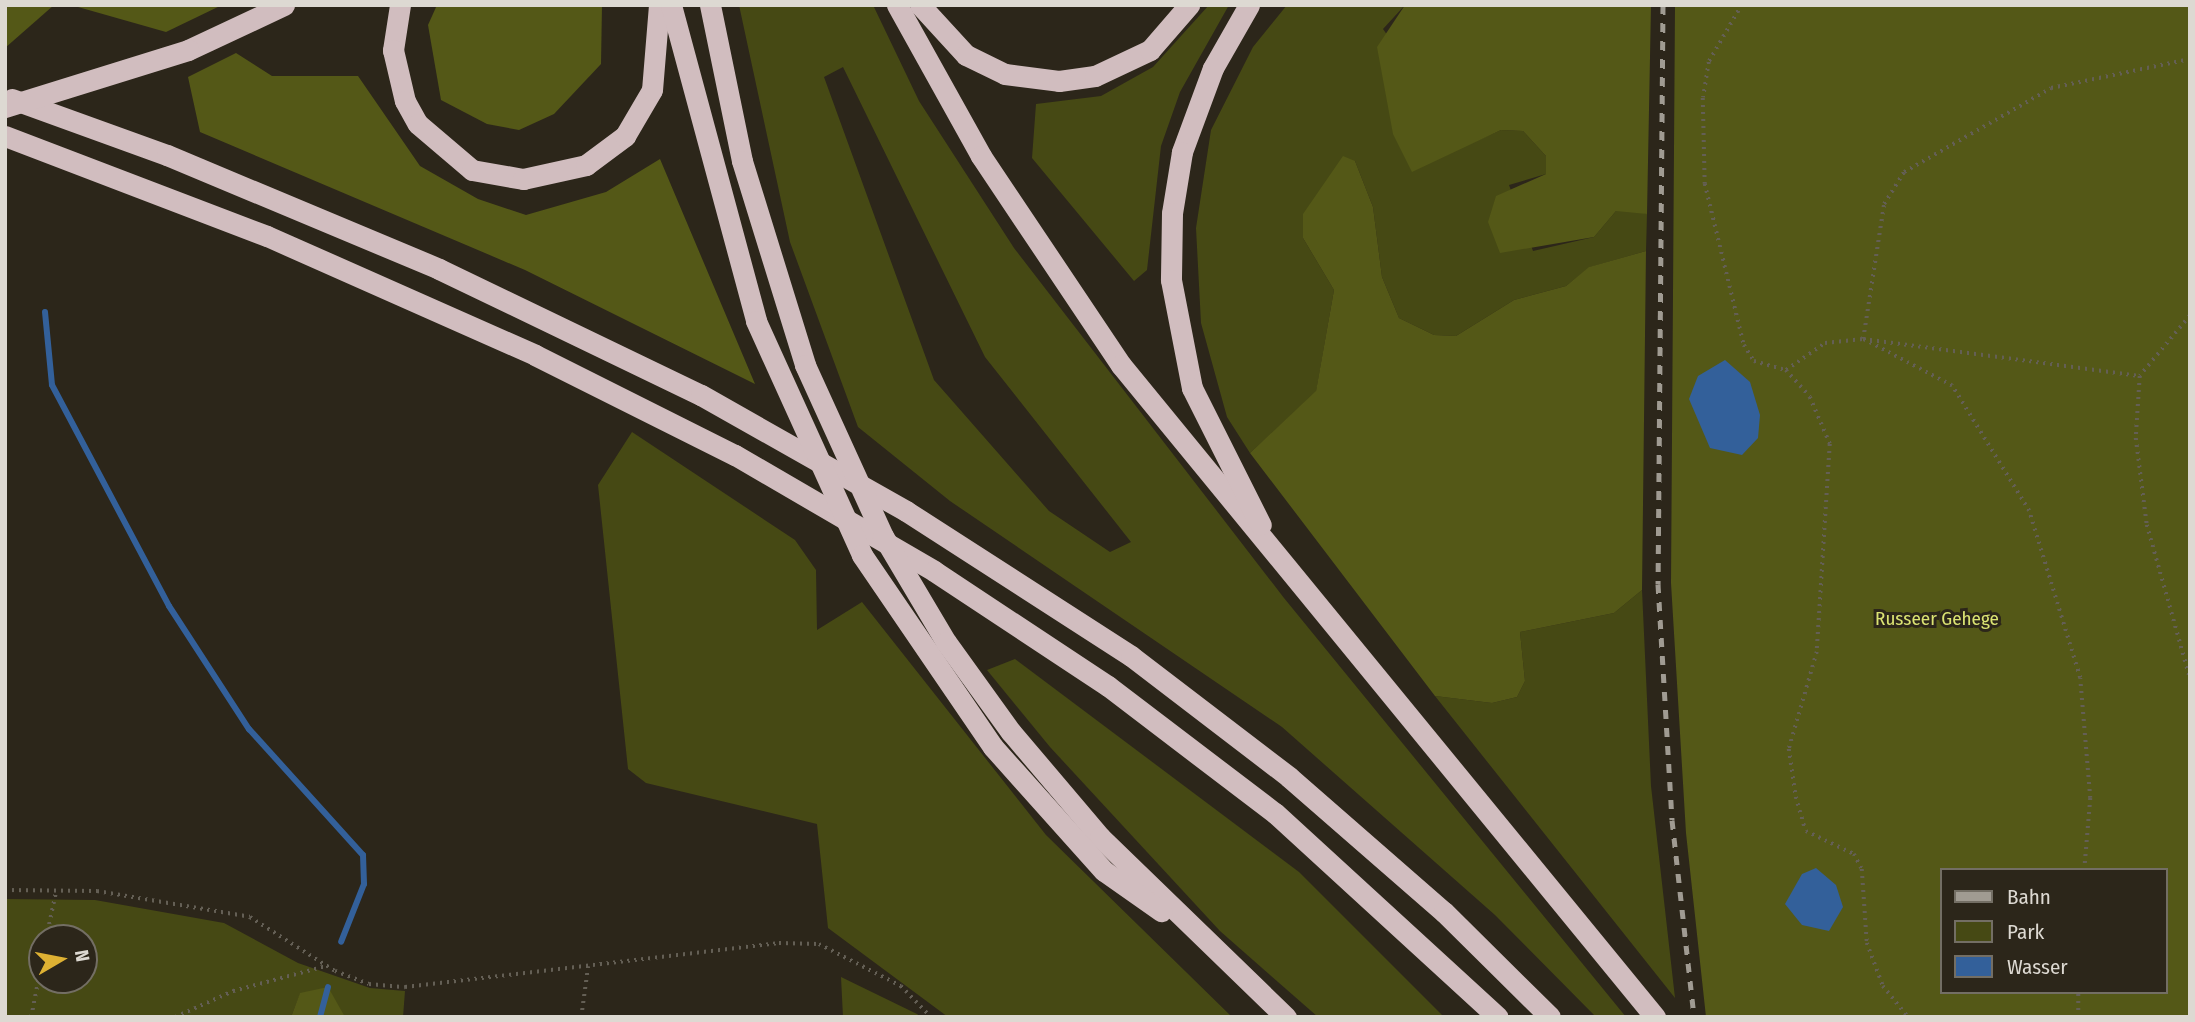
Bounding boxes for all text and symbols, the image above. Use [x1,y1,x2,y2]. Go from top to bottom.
park label: Russeer Gehege [1875,608,1999,630]
legend [1940,868,2167,994]
text: Bahn [2007,884,2051,910]
text: Park [2007,919,2044,945]
north arrow [28,924,98,994]
text: N [70,948,95,963]
text: Wasser [2007,954,2068,980]

